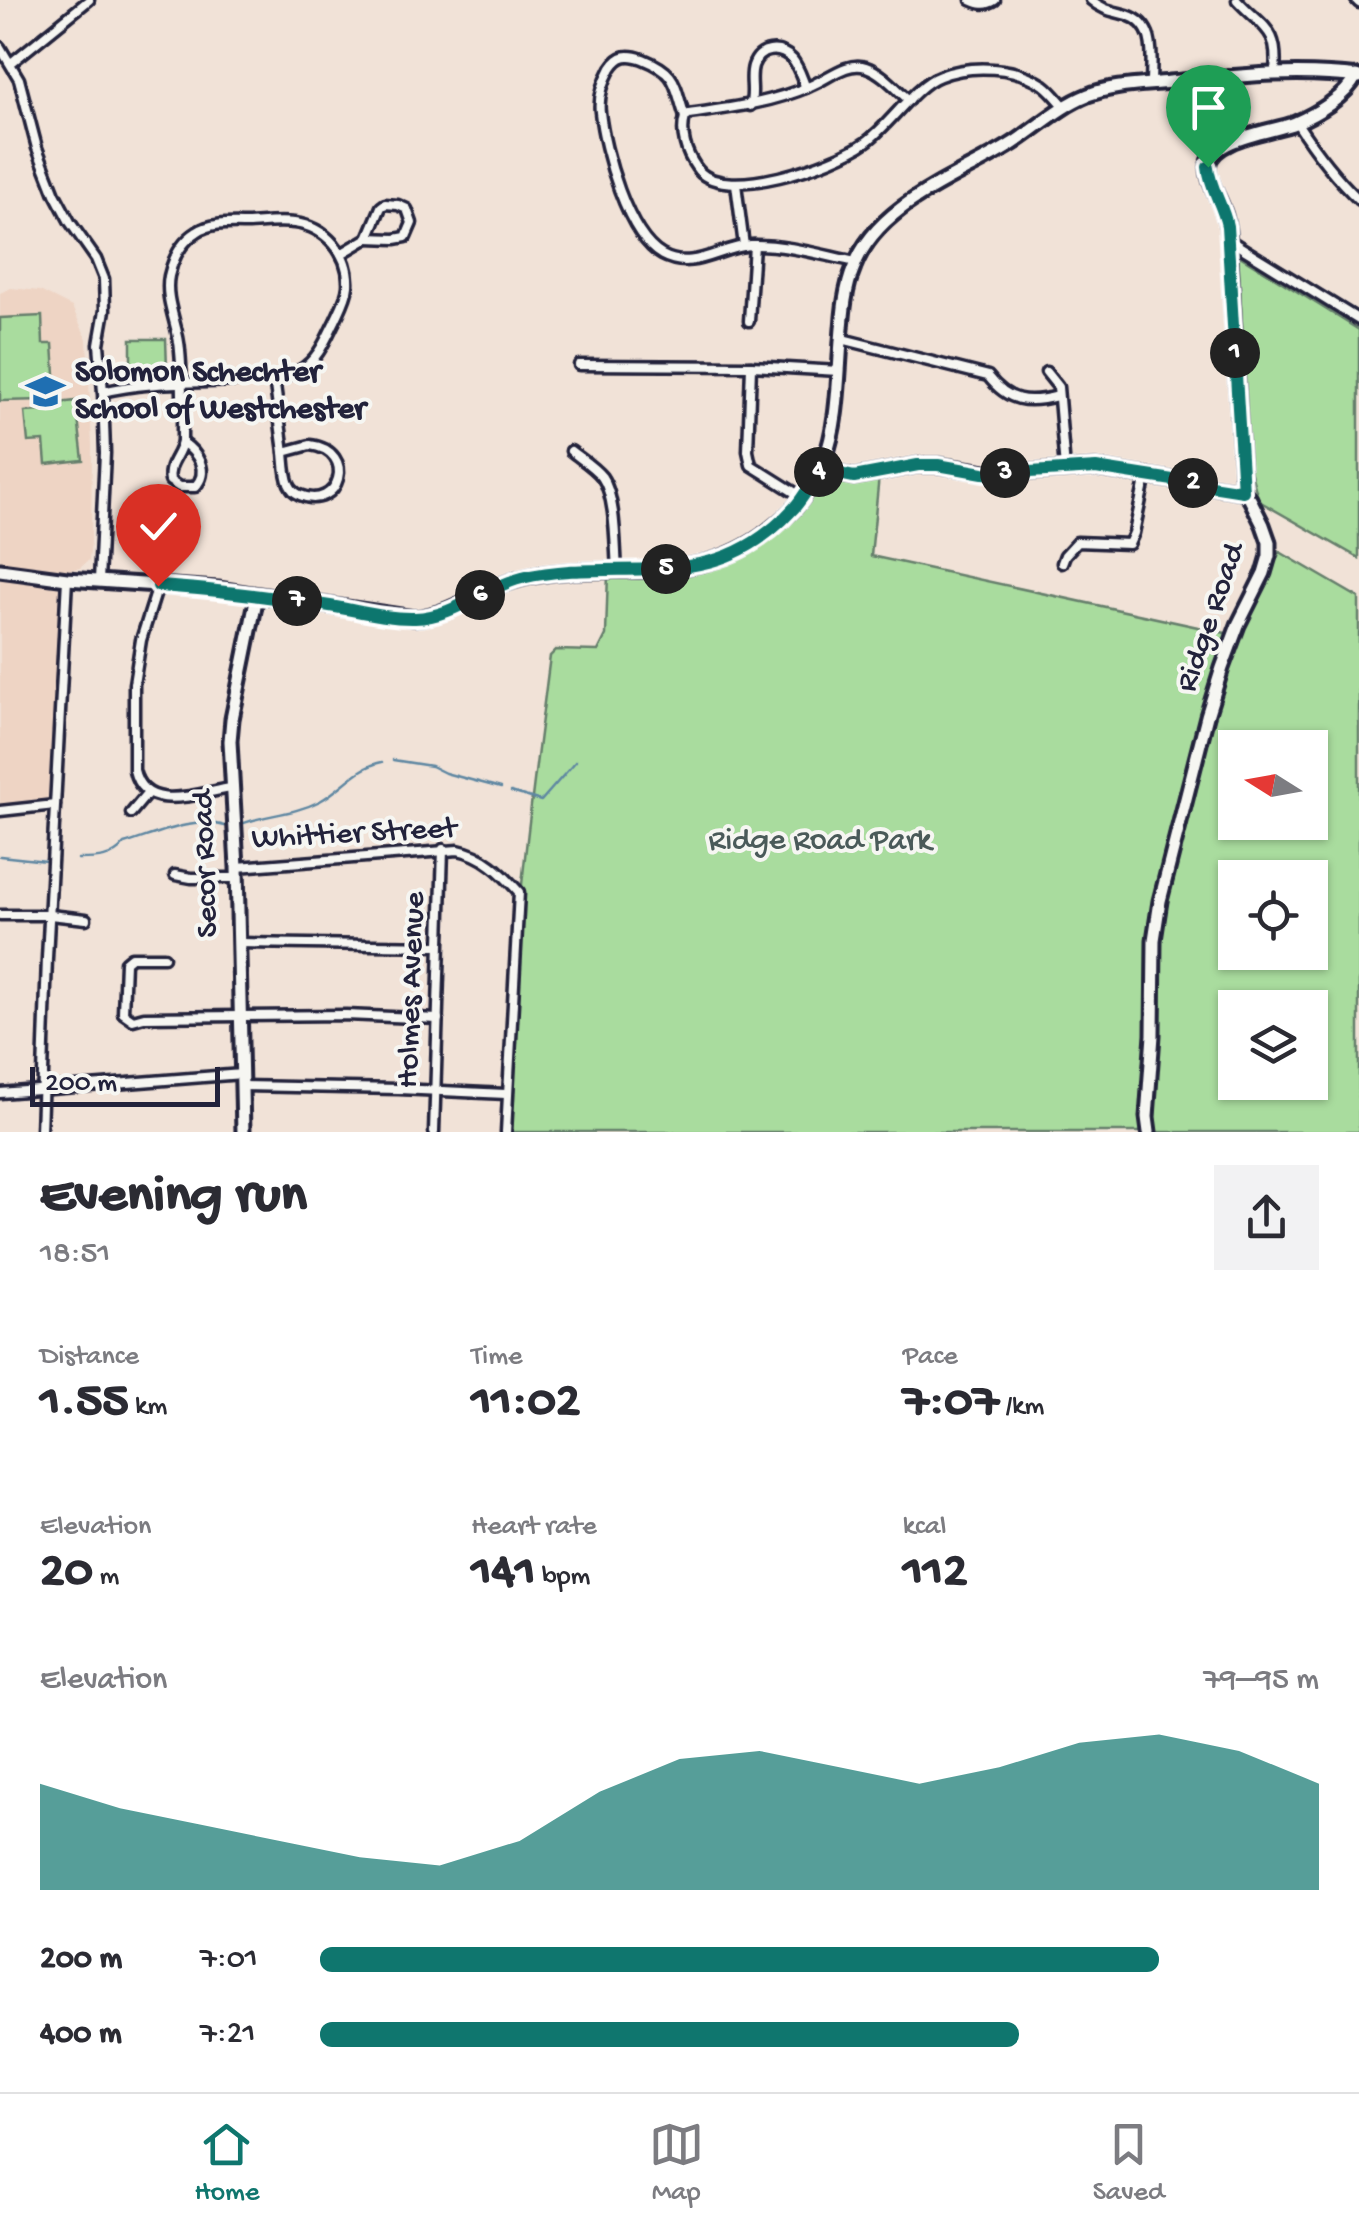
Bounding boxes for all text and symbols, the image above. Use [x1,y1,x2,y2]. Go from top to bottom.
pin [1166,65,1251,168]
icon: arrive [1181,80,1236,135]
pin: 1 [1210,328,1260,378]
text: 1 [1229,336,1241,369]
place label: Solomon Schechter School of Westchester [75,355,369,430]
school or university icon: Solomon Schechter School of Westchester [24,371,66,413]
pin: 4 [794,447,844,497]
pin: 3 [980,448,1030,498]
text: 4 [812,455,826,488]
text: 3 [998,456,1012,489]
pin: 2 [1168,458,1218,508]
text: 2 [1186,466,1200,499]
pin [116,484,201,587]
icon: check [131,499,186,554]
street label: Ridge Road [1169,537,1256,697]
pin: 5 [641,544,691,594]
text: 5 [659,552,673,585]
pin: 6 [455,570,505,620]
pin: 7 [272,576,322,626]
text: 6 [473,578,487,611]
text: 7 [290,584,304,617]
north arrow [1218,730,1328,840]
map controls [1218,730,1328,1100]
street label: Secor Road [185,787,229,938]
street label: Whittier Street [251,811,460,859]
park label: Ridge Road Park [708,823,934,861]
button: locate [1218,860,1328,970]
street label: Holmes Avenue [391,891,435,1089]
button: layers [1218,990,1328,1100]
scale bar [30,1062,220,1106]
text: 200 m [45,1068,117,1101]
button: share [1214,1165,1319,1270]
text: Evening run [40,1166,307,1230]
text: 18:51 [40,1236,110,1274]
text: Distance [40,1341,139,1374]
text: Time [471,1341,523,1374]
text: Pace [903,1341,958,1374]
text: 1.55 [40,1374,128,1433]
text: 11:02 [471,1374,580,1433]
text: 7:07 [903,1374,999,1433]
text: km [128,1391,167,1424]
text: /km [999,1391,1044,1424]
text: Elevation [40,1511,151,1544]
text: Heart rate [471,1511,597,1544]
text: kcal [903,1511,946,1544]
text: 20 [40,1544,93,1603]
text: 141 [471,1544,535,1603]
text: 112 [903,1544,968,1603]
text: m [93,1561,119,1594]
text: bpm [535,1561,590,1594]
text: Elevation [40,1662,167,1700]
text: 79–95 m [1204,1662,1319,1700]
text: 200 m [40,1941,122,1979]
text: 7:01 [200,1941,258,1979]
text: 400 m [40,2016,122,2054]
text: 7:21 [200,2016,255,2054]
tab: Home [195,2117,259,2210]
tab: Map [649,2117,704,2210]
tab: Saved [1093,2117,1164,2210]

